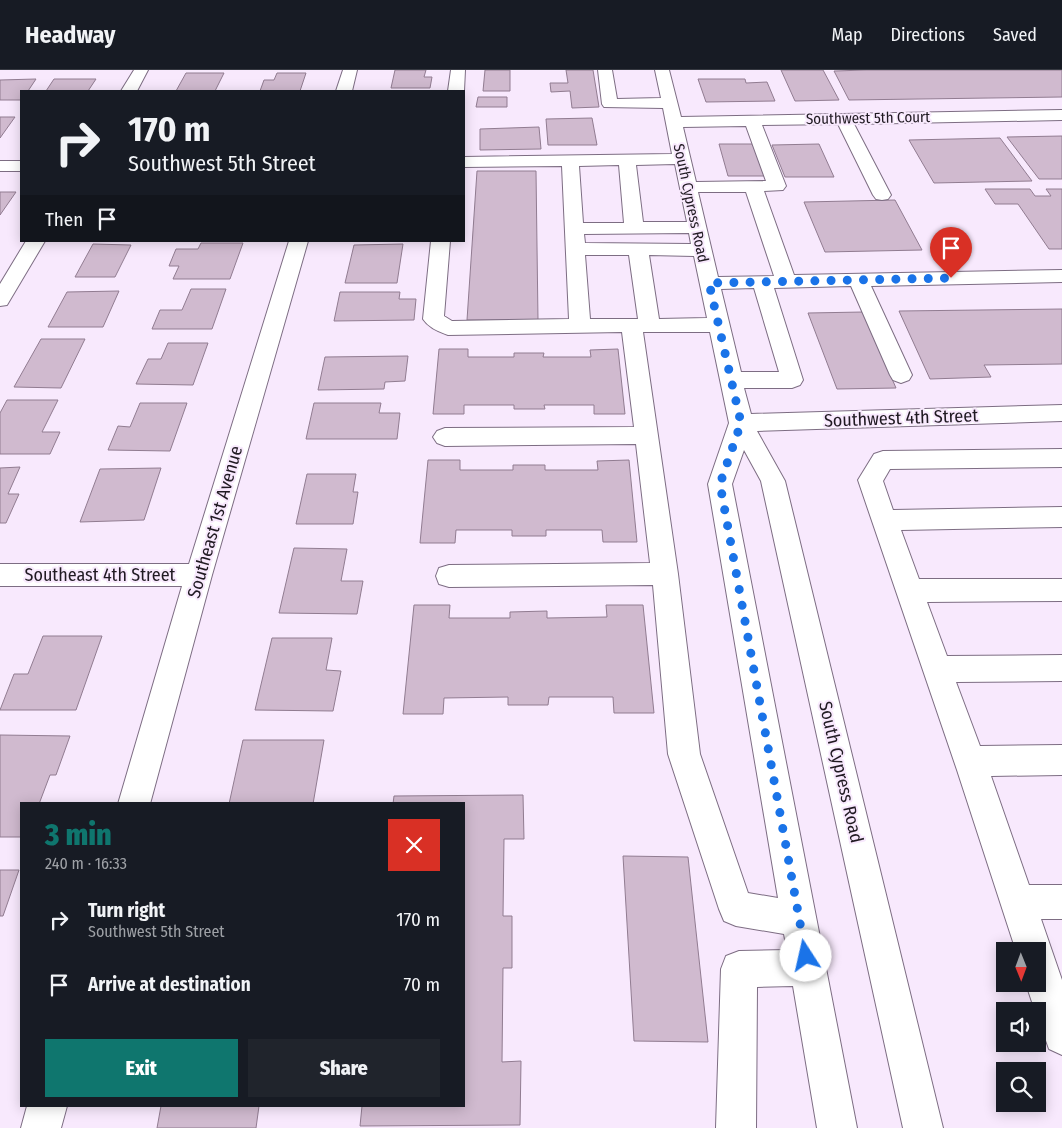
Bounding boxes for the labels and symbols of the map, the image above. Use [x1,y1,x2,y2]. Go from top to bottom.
street label: Southwest 5th Court [806,108,930,128]
street label: South Cypress Road [670,142,712,264]
pin [930,227,972,278]
street label: Southwest 4th Street [824,404,979,432]
street label: Southeast 1st Avenue [183,443,247,601]
street label: Southeast 4th Street [25,564,176,586]
street label: South Cypress Road [814,699,868,845]
position arrow [779,929,831,981]
north arrow [996,942,1046,992]

